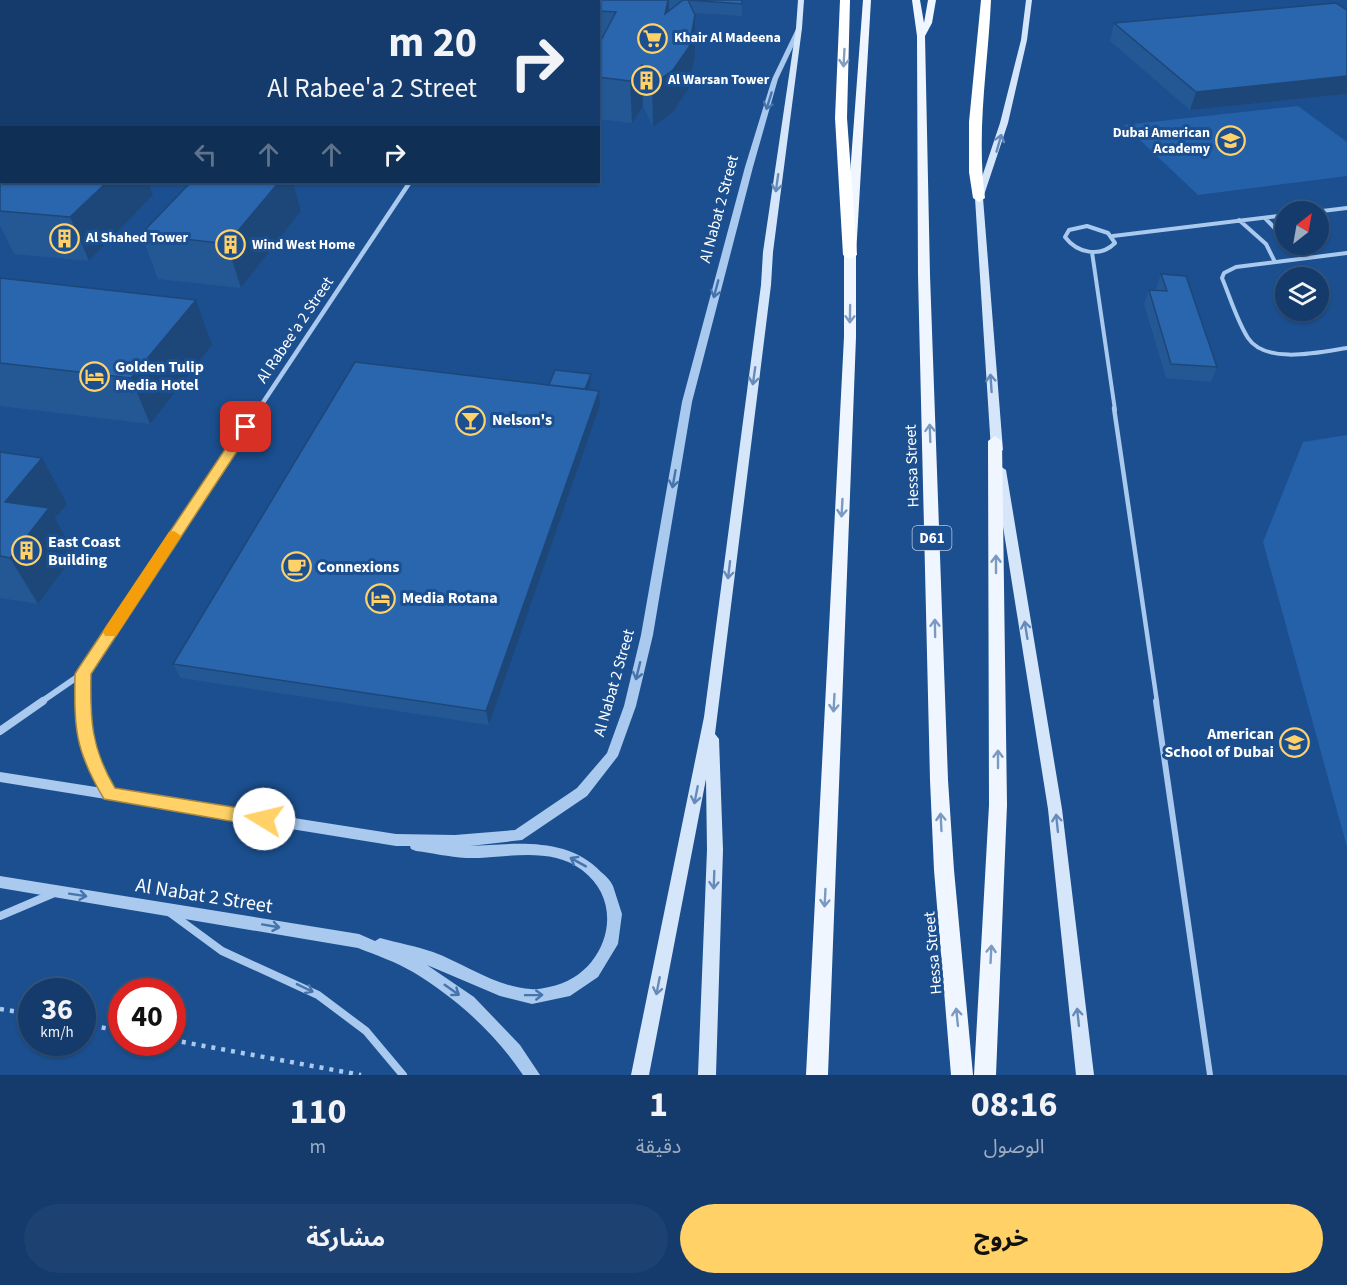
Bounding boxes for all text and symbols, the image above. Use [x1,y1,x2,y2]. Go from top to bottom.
text: 20 m [388,13,477,73]
supermarket icon: Khair Al Madeena [637,22,669,54]
icon: right [498,24,576,102]
place label: Khair Al Madeena [674,28,781,48]
one-way arrow [838,48,849,68]
building icon: Al Warsan Tower [631,64,663,96]
text: Al Rabee'a 2 Street [267,69,477,108]
place label: Al Warsan Tower [667,70,770,90]
one-way arrow [763,91,774,110]
place label: Dubai American Academy [1113,123,1211,159]
school or university icon: Dubai American Academy [1215,125,1247,157]
one-way arrow [994,134,1005,153]
icon: left [189,138,222,171]
icon: ahead [252,138,285,171]
icon: ahead [315,138,348,171]
icon: right [378,138,411,171]
street label: Al Nabat 2 Street [694,152,744,265]
one-way arrow [772,172,783,192]
north arrow [1275,201,1329,255]
map controls [1275,201,1329,321]
building icon: Al Shahed Tower [49,222,81,254]
place label: Al Shahed Tower [85,228,188,248]
building icon: Wind West Home [215,229,247,261]
place label: Wind West Home [252,235,355,255]
button: layers [1275,267,1329,321]
street label: Al Rabee'a 2 Street [251,272,339,388]
one-way arrow [709,279,721,298]
one-way arrow [844,303,856,323]
place label: Golden Tulip Media Hotel [115,356,204,396]
hotel icon: Golden Tulip Media Hotel [78,360,110,392]
one-way arrow [748,366,759,386]
one-way arrow [986,373,997,393]
pin [220,401,271,452]
bar icon: Nelson's [455,404,487,436]
place label: Nelson's [492,409,552,431]
icon: arrive [229,410,262,443]
street label: Hessa Street [900,423,924,508]
one-way arrow [924,423,935,443]
one-way arrow [668,469,679,489]
one-way arrow [837,498,848,518]
road number: D61 [912,526,952,550]
place label: East Coast Building [48,531,121,571]
building icon: East Coast Building [11,535,43,567]
cafe icon: Connexions [280,551,312,583]
one-way arrow [990,554,1002,574]
place label: Connexions [317,556,399,578]
one-way arrow [724,559,735,579]
hotel icon: Media Rotana [365,582,397,614]
place label: Media Rotana [402,587,498,609]
one-way arrow [929,618,940,638]
one-way arrow [1021,621,1032,641]
street label: Al Nabat 2 Street [588,626,640,739]
one-way arrow [632,661,644,680]
one-way arrow [828,693,839,713]
place label: American School of Dubai [1164,723,1274,763]
school or university icon: American School of Dubai [1279,727,1311,759]
one-way arrow [992,749,1003,769]
one-way arrow [690,784,701,804]
position arrow [232,787,296,851]
one-way arrow [935,813,946,833]
one-way arrow [1051,814,1062,833]
one-way arrow [570,856,588,867]
one-way arrow [709,869,720,889]
street label: Al Nabat 2 Street [133,871,275,921]
one-way arrow [820,888,831,907]
one-way arrow [68,890,88,901]
street label: Hessa Street [918,910,948,995]
one-way arrow [261,921,280,932]
one-way arrow [985,944,996,964]
one-way arrow [652,976,663,995]
speed limit sign: 40 [108,978,186,1056]
one-way arrow [295,983,313,995]
one-way arrow [443,984,460,996]
text: 36 [41,988,73,1031]
one-way arrow [524,989,543,1001]
one-way arrow [951,1007,962,1027]
one-way arrow [1072,1007,1083,1027]
text: km/h [40,1022,74,1043]
text: 1 [649,1079,668,1130]
text: 08:16 [971,1079,1058,1130]
text: 110 [289,1086,346,1137]
text: m [310,1133,326,1161]
text: دقيقة [636,1133,681,1161]
text: الوصول [984,1133,1045,1161]
button: مشاركة [24,1204,668,1273]
button: خروج [680,1204,1323,1273]

